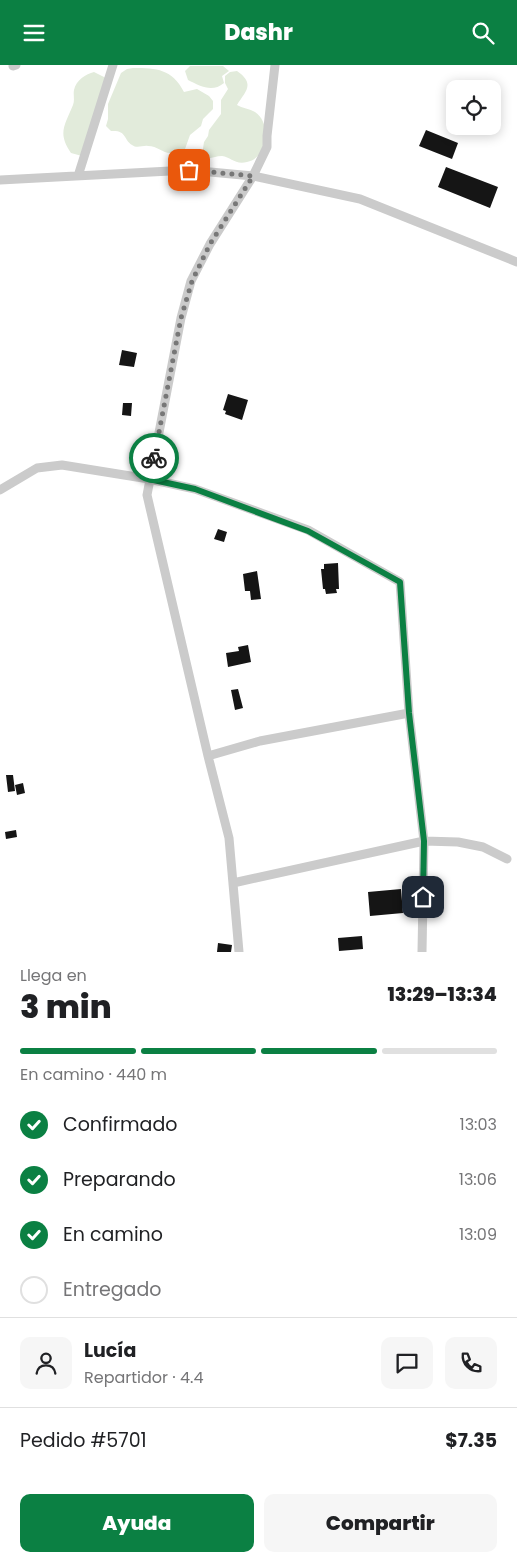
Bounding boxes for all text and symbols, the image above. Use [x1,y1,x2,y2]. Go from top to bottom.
text: Dashr [224,17,293,48]
icon: menu [20,19,48,47]
icon: search [469,19,497,47]
map controls [446,80,501,135]
button: locate [446,80,501,135]
pin [168,149,210,191]
icon: bag [175,156,203,184]
courier [129,433,179,483]
icon: bike [140,444,168,472]
pin [402,876,444,918]
icon: home [409,883,437,911]
text: Llega en [20,964,87,987]
text: 13:29–13:34 [388,981,497,1008]
text: 3 min [20,984,112,1029]
text: En camino · 440 m [20,1063,167,1086]
icon: check [20,1111,48,1139]
text: Confirmado [63,1111,177,1138]
text: 13:03 [460,1113,497,1136]
icon: check [20,1166,48,1194]
text: Preparando [63,1166,176,1193]
text: 13:06 [459,1168,497,1191]
icon: check [20,1221,48,1249]
text: En camino [63,1221,163,1248]
text: 13:09 [459,1223,497,1246]
text: Entregado [63,1276,161,1303]
button: person [20,1337,72,1389]
text: Lucía [84,1337,136,1364]
button: chat [381,1337,433,1389]
button: phone [445,1337,497,1389]
text: Repartidor · 4.4 [84,1366,203,1389]
text: Pedido #5701 [20,1427,147,1454]
text: $7.35 [445,1427,497,1454]
button: Ayuda [20,1494,254,1552]
button: Compartir [264,1494,497,1552]

